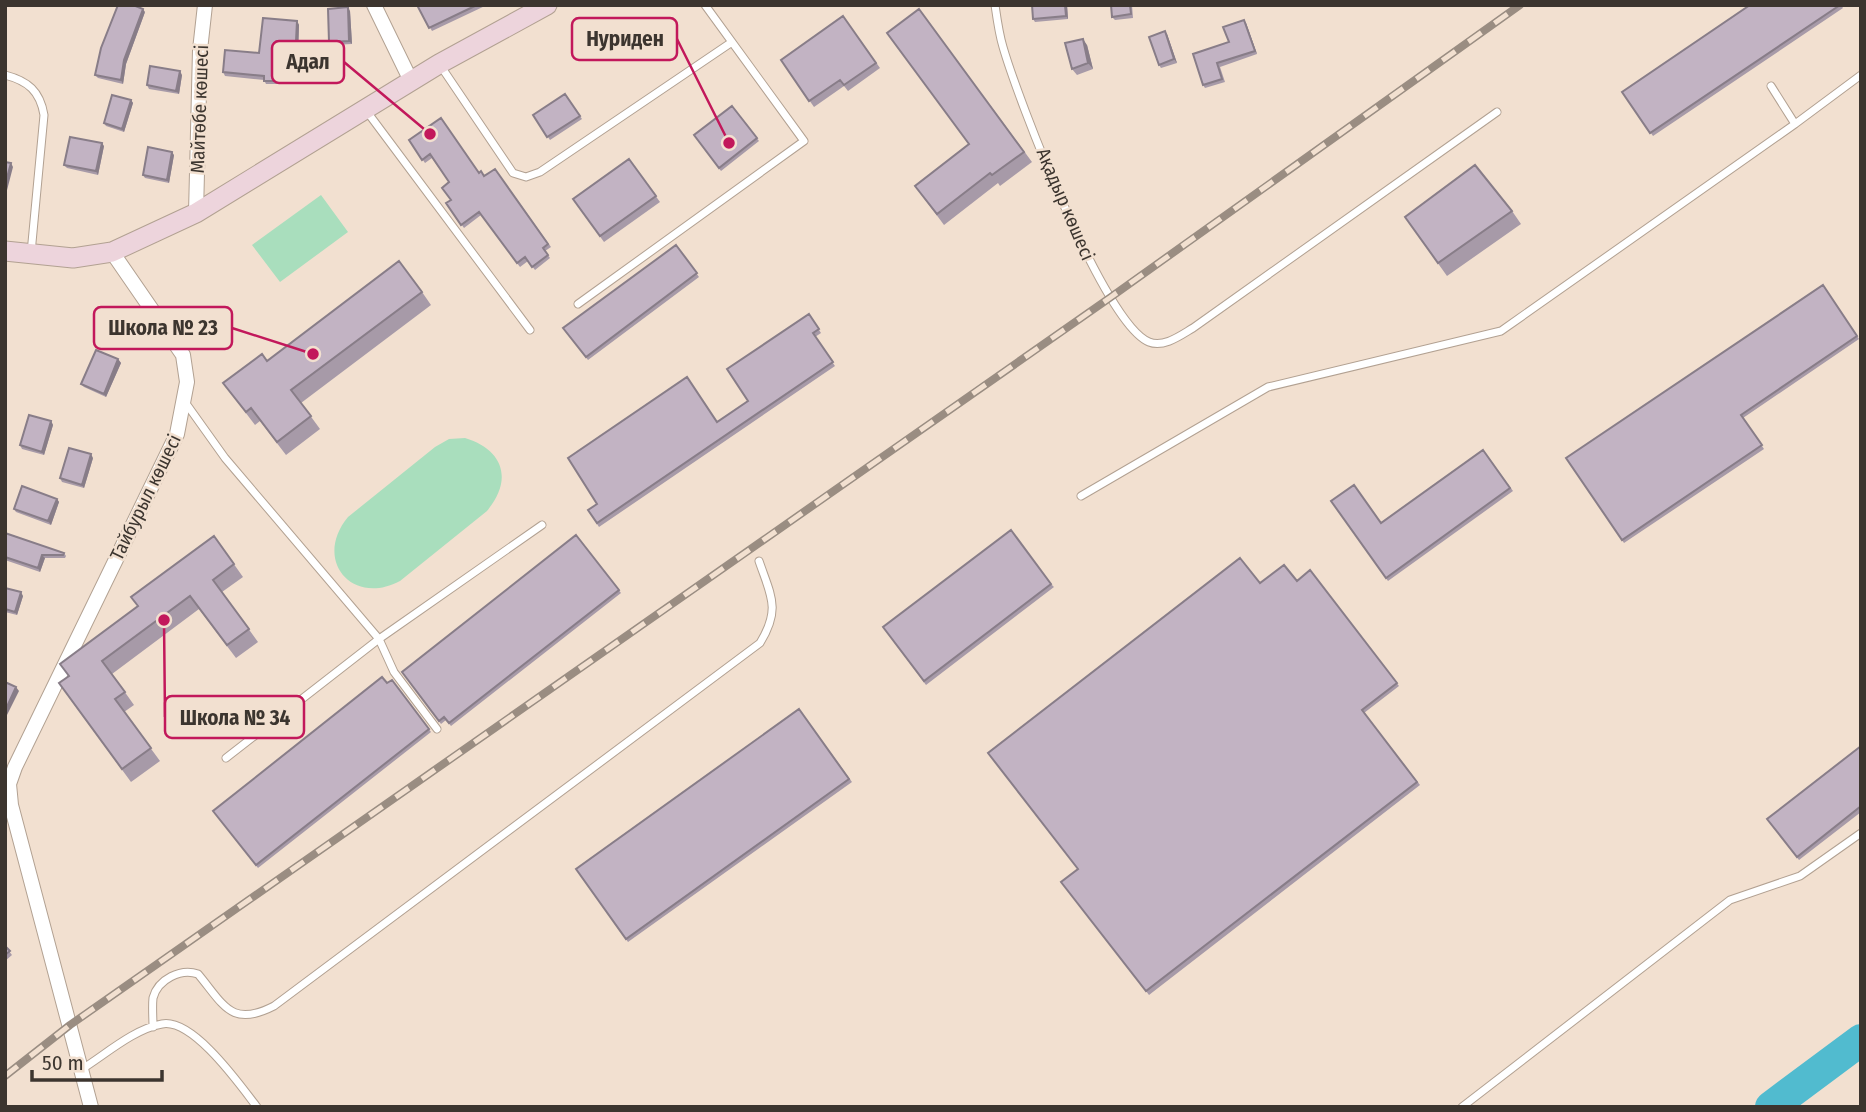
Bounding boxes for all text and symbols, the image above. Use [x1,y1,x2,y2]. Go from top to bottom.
callout: Нуриден [572,18,677,60]
text: Нуриден [586,26,664,52]
callout: Адал [272,41,344,83]
street label: Майтөбе көшесі [186,44,213,174]
text: Адал [285,49,330,75]
street label: Ақадыр көшесі [1032,145,1100,264]
callout: Школа № 23 [94,307,232,349]
text: Школа № 23 [108,315,218,341]
street label: Тайбурыл көшесі [105,431,186,564]
callout: Школа № 34 [165,696,304,738]
text: Школа № 34 [180,705,291,731]
scale bar [32,1038,161,1082]
text: 50 m [42,1050,84,1076]

